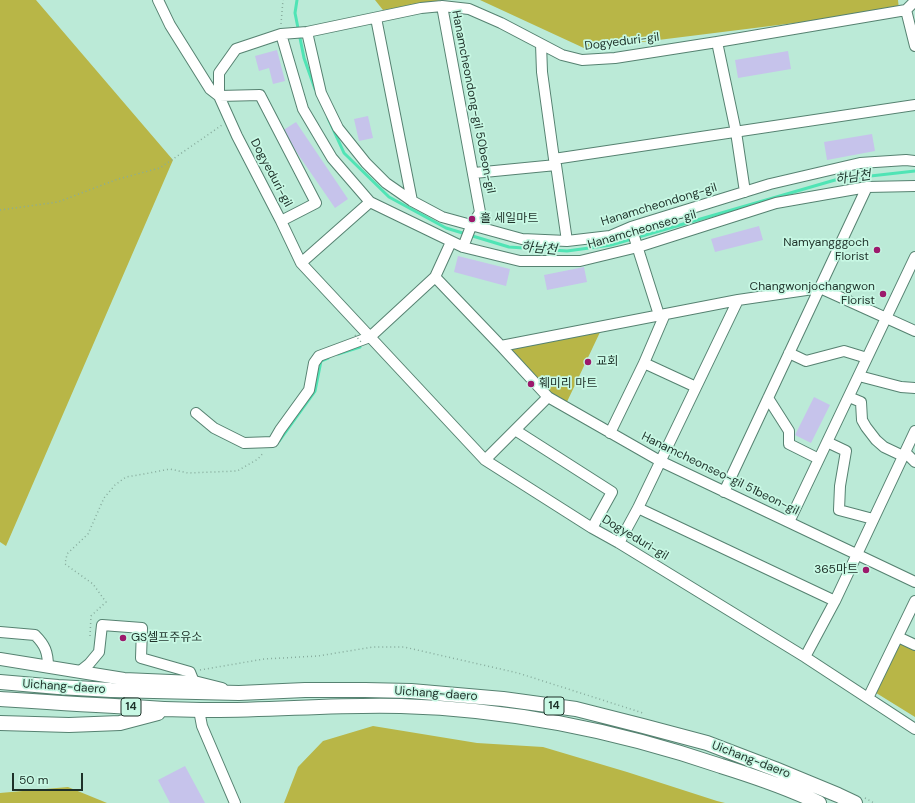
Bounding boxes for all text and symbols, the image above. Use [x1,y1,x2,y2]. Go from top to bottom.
street label: Hanamcheondong-gil 50beon-gil [448,9,498,195]
street label: Dogyeduri-gil [584,30,660,54]
street label: Dogyeduri-gil [247,136,295,210]
water label: 하남천 [834,168,872,188]
street label: Hanamcheondong-gil [599,181,719,229]
street label: Hanamcheonseo-gil [586,208,698,252]
place label: 홀 세일마트 [480,212,538,226]
marker: 홀 세일마트 [467,214,477,224]
place label: Namyangggoch Florist [783,236,869,264]
water label: 하남천 [520,240,558,258]
marker: Namyangggoch Florist [872,245,882,255]
place label: Changwonjochangwon Florist [750,280,875,308]
marker: Changwonjochangwon Florist [878,289,888,299]
place label: 교회 [596,355,618,369]
marker: 교회 [583,357,593,367]
place label: 훼미리 마트 [539,377,597,391]
marker: 훼미리 마트 [526,379,536,389]
street label: Hanamcheonseo-gil 51beon-gil [639,430,801,518]
street label: Dogyeduri-gil [599,512,671,564]
place label: 365마트 [814,563,858,577]
marker: 365마트 [861,565,871,575]
place label: GS셀프주유소 [131,631,202,645]
marker: GS셀프주유소 [118,633,128,643]
street label: Uichang-daero [22,677,106,697]
street label: Uichang-daero [394,684,478,704]
road number: 14 [544,697,564,715]
road number: 14 [121,698,141,716]
street label: Uichang-daero [710,738,792,782]
scale bar [14,765,85,791]
text: 50 m [19,772,48,788]

